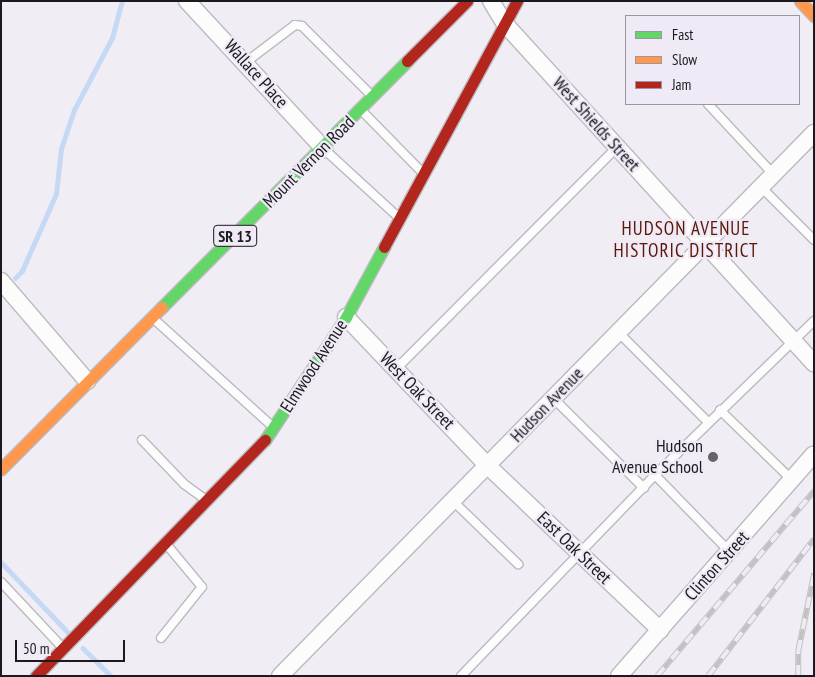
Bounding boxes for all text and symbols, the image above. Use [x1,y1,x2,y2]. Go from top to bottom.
legend [625,15,800,105]
text: Fast [672,25,693,44]
street label: Wallace Place [220,35,292,113]
text: Slow [672,50,697,69]
street label: West Shields Street [548,72,644,176]
text: Jam [672,75,691,94]
street label: Mount Vernon Road [258,111,360,213]
district label: HUDSON AVENUE HISTORIC DISTRICT [611,218,761,262]
road number: SR 13 [212,222,258,250]
street label: Elmwood Avenue [276,315,352,417]
street label: West Oak Street [375,348,459,434]
street label: Hudson Avenue [506,363,588,447]
place label: Hudson Avenue School [612,436,703,478]
marker: Hudson Avenue School [707,451,719,463]
street label: East Oak Street [532,507,616,589]
street label: Clinton Street [680,527,754,605]
scale bar [18,630,128,662]
text: 50 m [23,639,49,658]

